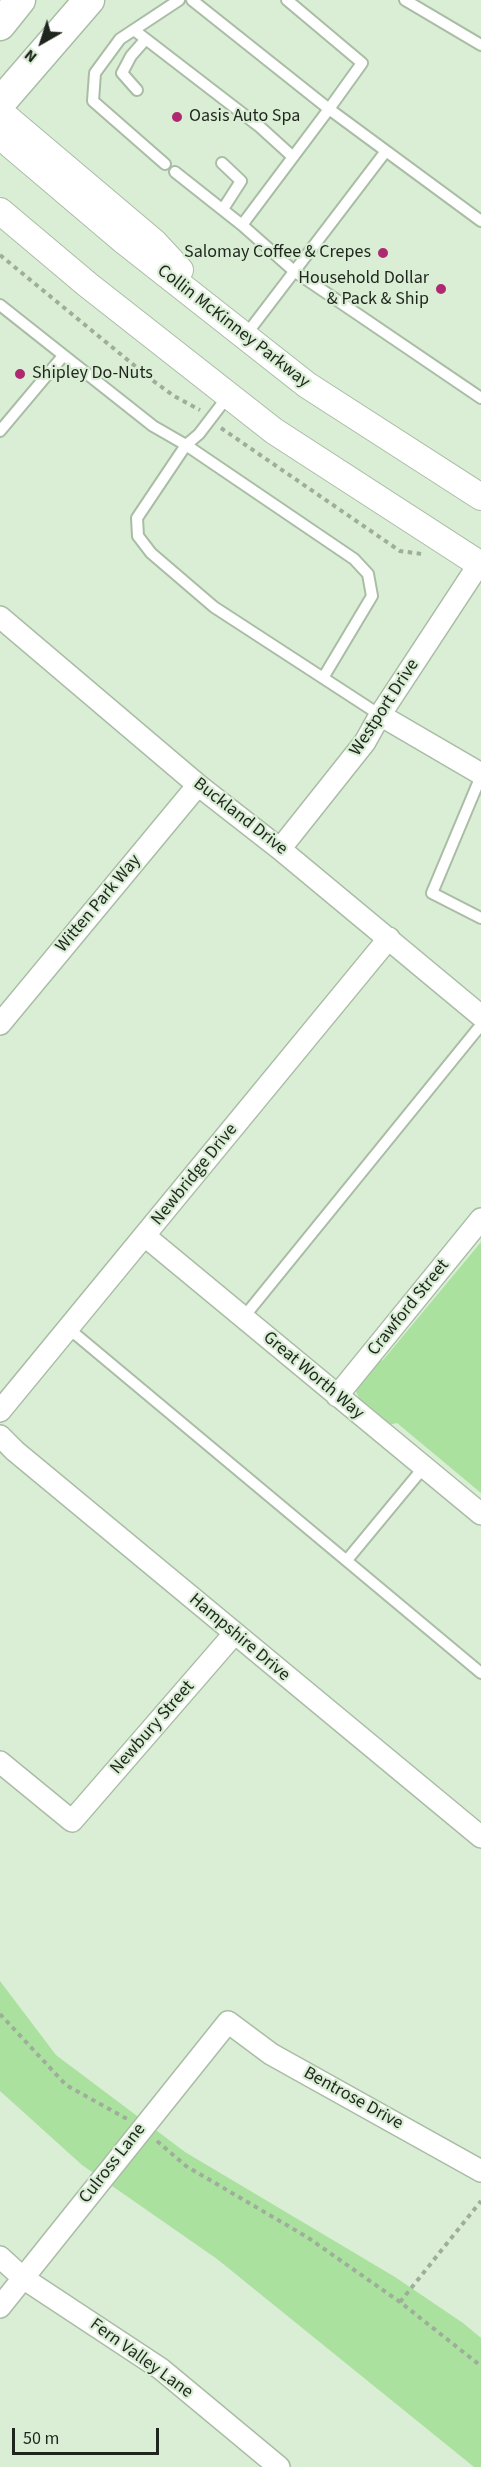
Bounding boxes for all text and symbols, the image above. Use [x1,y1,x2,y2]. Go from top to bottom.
north arrow [12,12,72,72]
text: N [20,44,42,68]
place label: Oasis Auto Spa [189,106,300,128]
marker: Oasis Auto Spa [170,110,184,124]
place label: Salomay Coffee & Crepes [184,242,371,264]
marker: Salomay Coffee & Crepes [376,246,390,260]
street label: Collin McKinney Parkway [152,261,314,393]
place label: Household Dollar & Pack & Ship [298,268,429,310]
marker: Household Dollar & Pack & Ship [434,282,448,296]
place label: Shipley Do-Nuts [32,363,153,385]
marker: Shipley Do-Nuts [13,367,27,381]
street label: Westport Drive [346,656,424,760]
street label: Buckland Drive [189,774,291,860]
street label: Witten Park Way [52,851,146,957]
street label: Newbridge Drive [147,1120,243,1230]
street label: Crawford Street [364,1255,454,1361]
street label: Great Worth Way [258,1327,368,1425]
street label: Hampshire Drive [184,1590,294,1686]
street label: Newbury Street [106,1677,200,1779]
street label: Bentrose Drive [300,2063,406,2135]
street label: Culross Lane [75,2120,151,2208]
street label: Fern Valley Lane [85,2314,197,2404]
scale bar [15,2416,162,2454]
text: 50 m [23,2426,59,2451]

